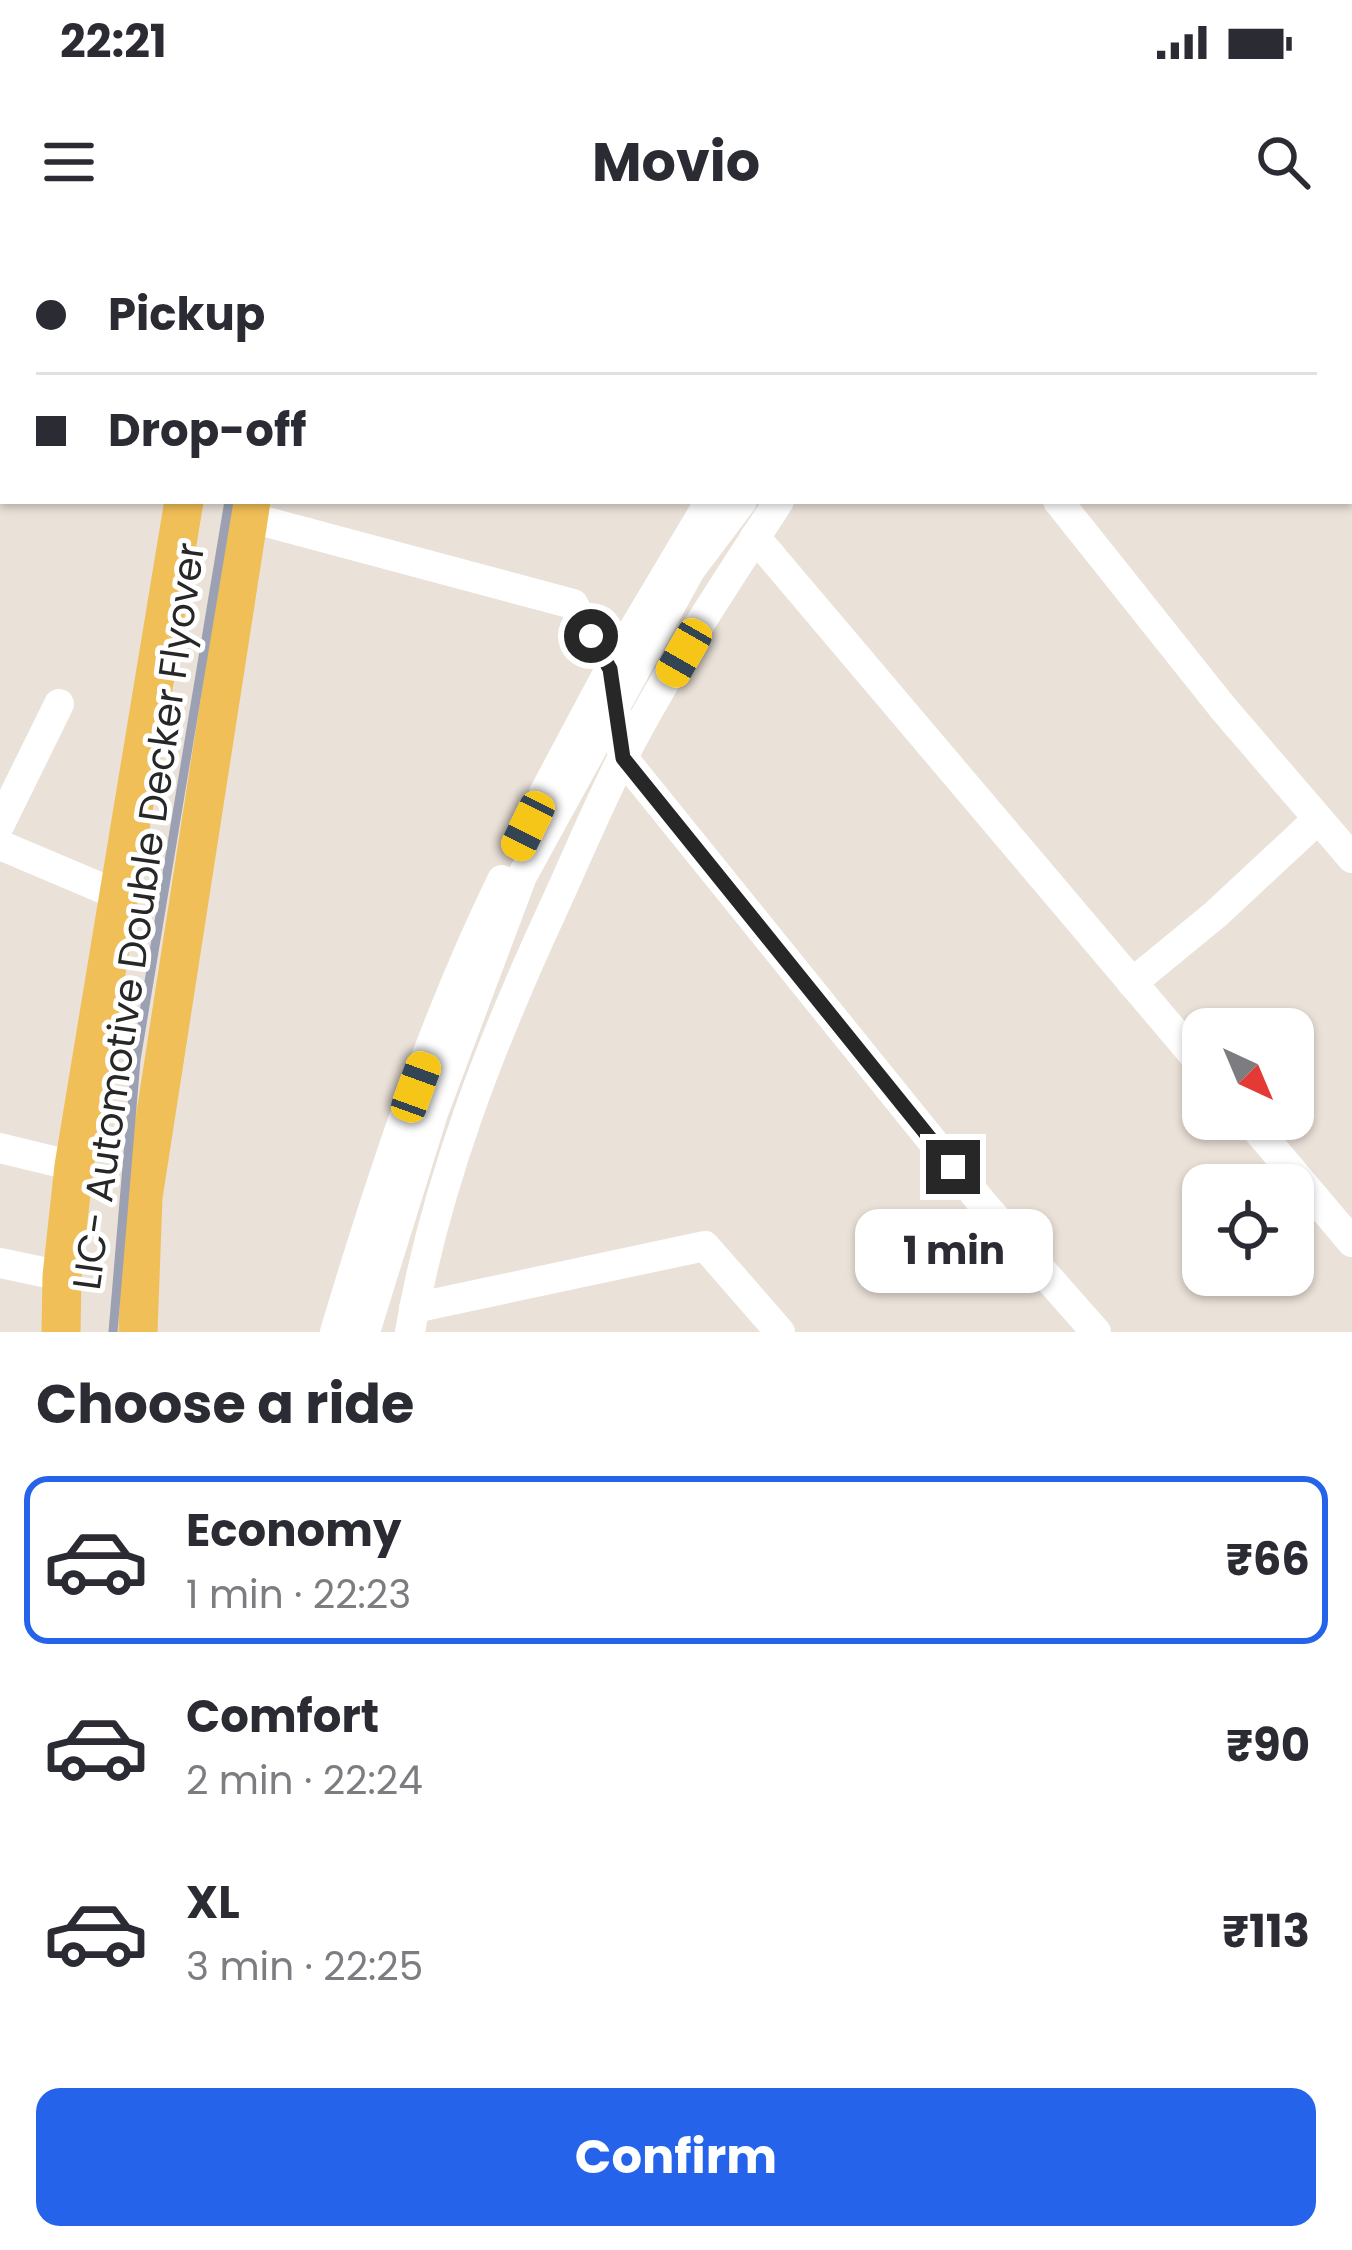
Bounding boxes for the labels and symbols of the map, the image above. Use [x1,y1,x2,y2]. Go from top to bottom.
street label: LIC- Automotive Double Decker Flyover [59,539,218,1293]
route start [564,609,618,663]
car [650,613,718,693]
car [496,786,560,866]
north arrow [1182,1008,1314,1140]
car [387,1047,445,1127]
route end [926,1140,980,1194]
callout: 1 min [854,1209,1052,1293]

